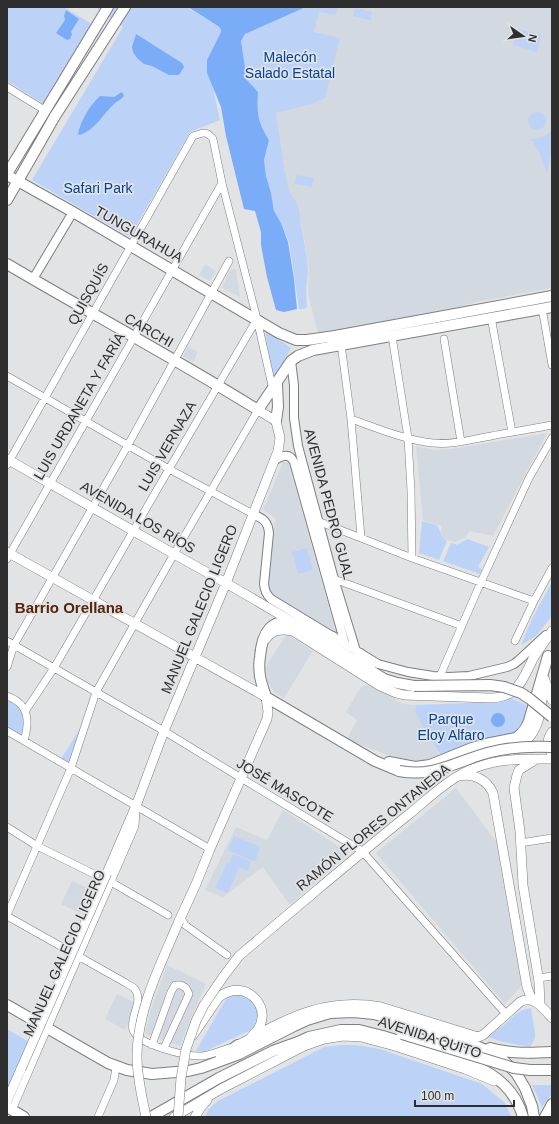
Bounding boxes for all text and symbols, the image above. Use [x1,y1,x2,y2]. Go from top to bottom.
north arrow [503,16,543,56]
text: N [526,33,539,44]
park label: Malecón Salado Estatal [245,49,335,81]
park label: Safari Park [63,180,134,196]
street label: TUNGURAHUA [92,202,186,266]
street label: QUISQUÍS [64,260,112,328]
street label: CARCHI [122,310,176,350]
street label: LUIS URDANETA Y FARÍA [30,329,128,482]
street label: LUIS VERNAZA [135,398,200,494]
street label: AVENIDA PEDRO GUAL [301,427,357,581]
street label: AVENIDA LOS RÍOS [78,478,198,556]
street label: MANUEL GALECIO LIGERO [158,522,240,696]
district label: Barrio Orellana [15,599,124,616]
park label: Parque Eloy Alfaro [418,711,485,743]
street label: JOSÉ MASCOTE [234,755,336,825]
street label: RAMÓN FLORES ONTANEDA [293,760,453,894]
street label: MANUEL GALECIO LIGERO [20,867,108,1039]
street label: AVENIDA QUITO [376,1013,484,1061]
scale bar [415,1082,514,1108]
text: 100 m [421,1089,454,1103]

